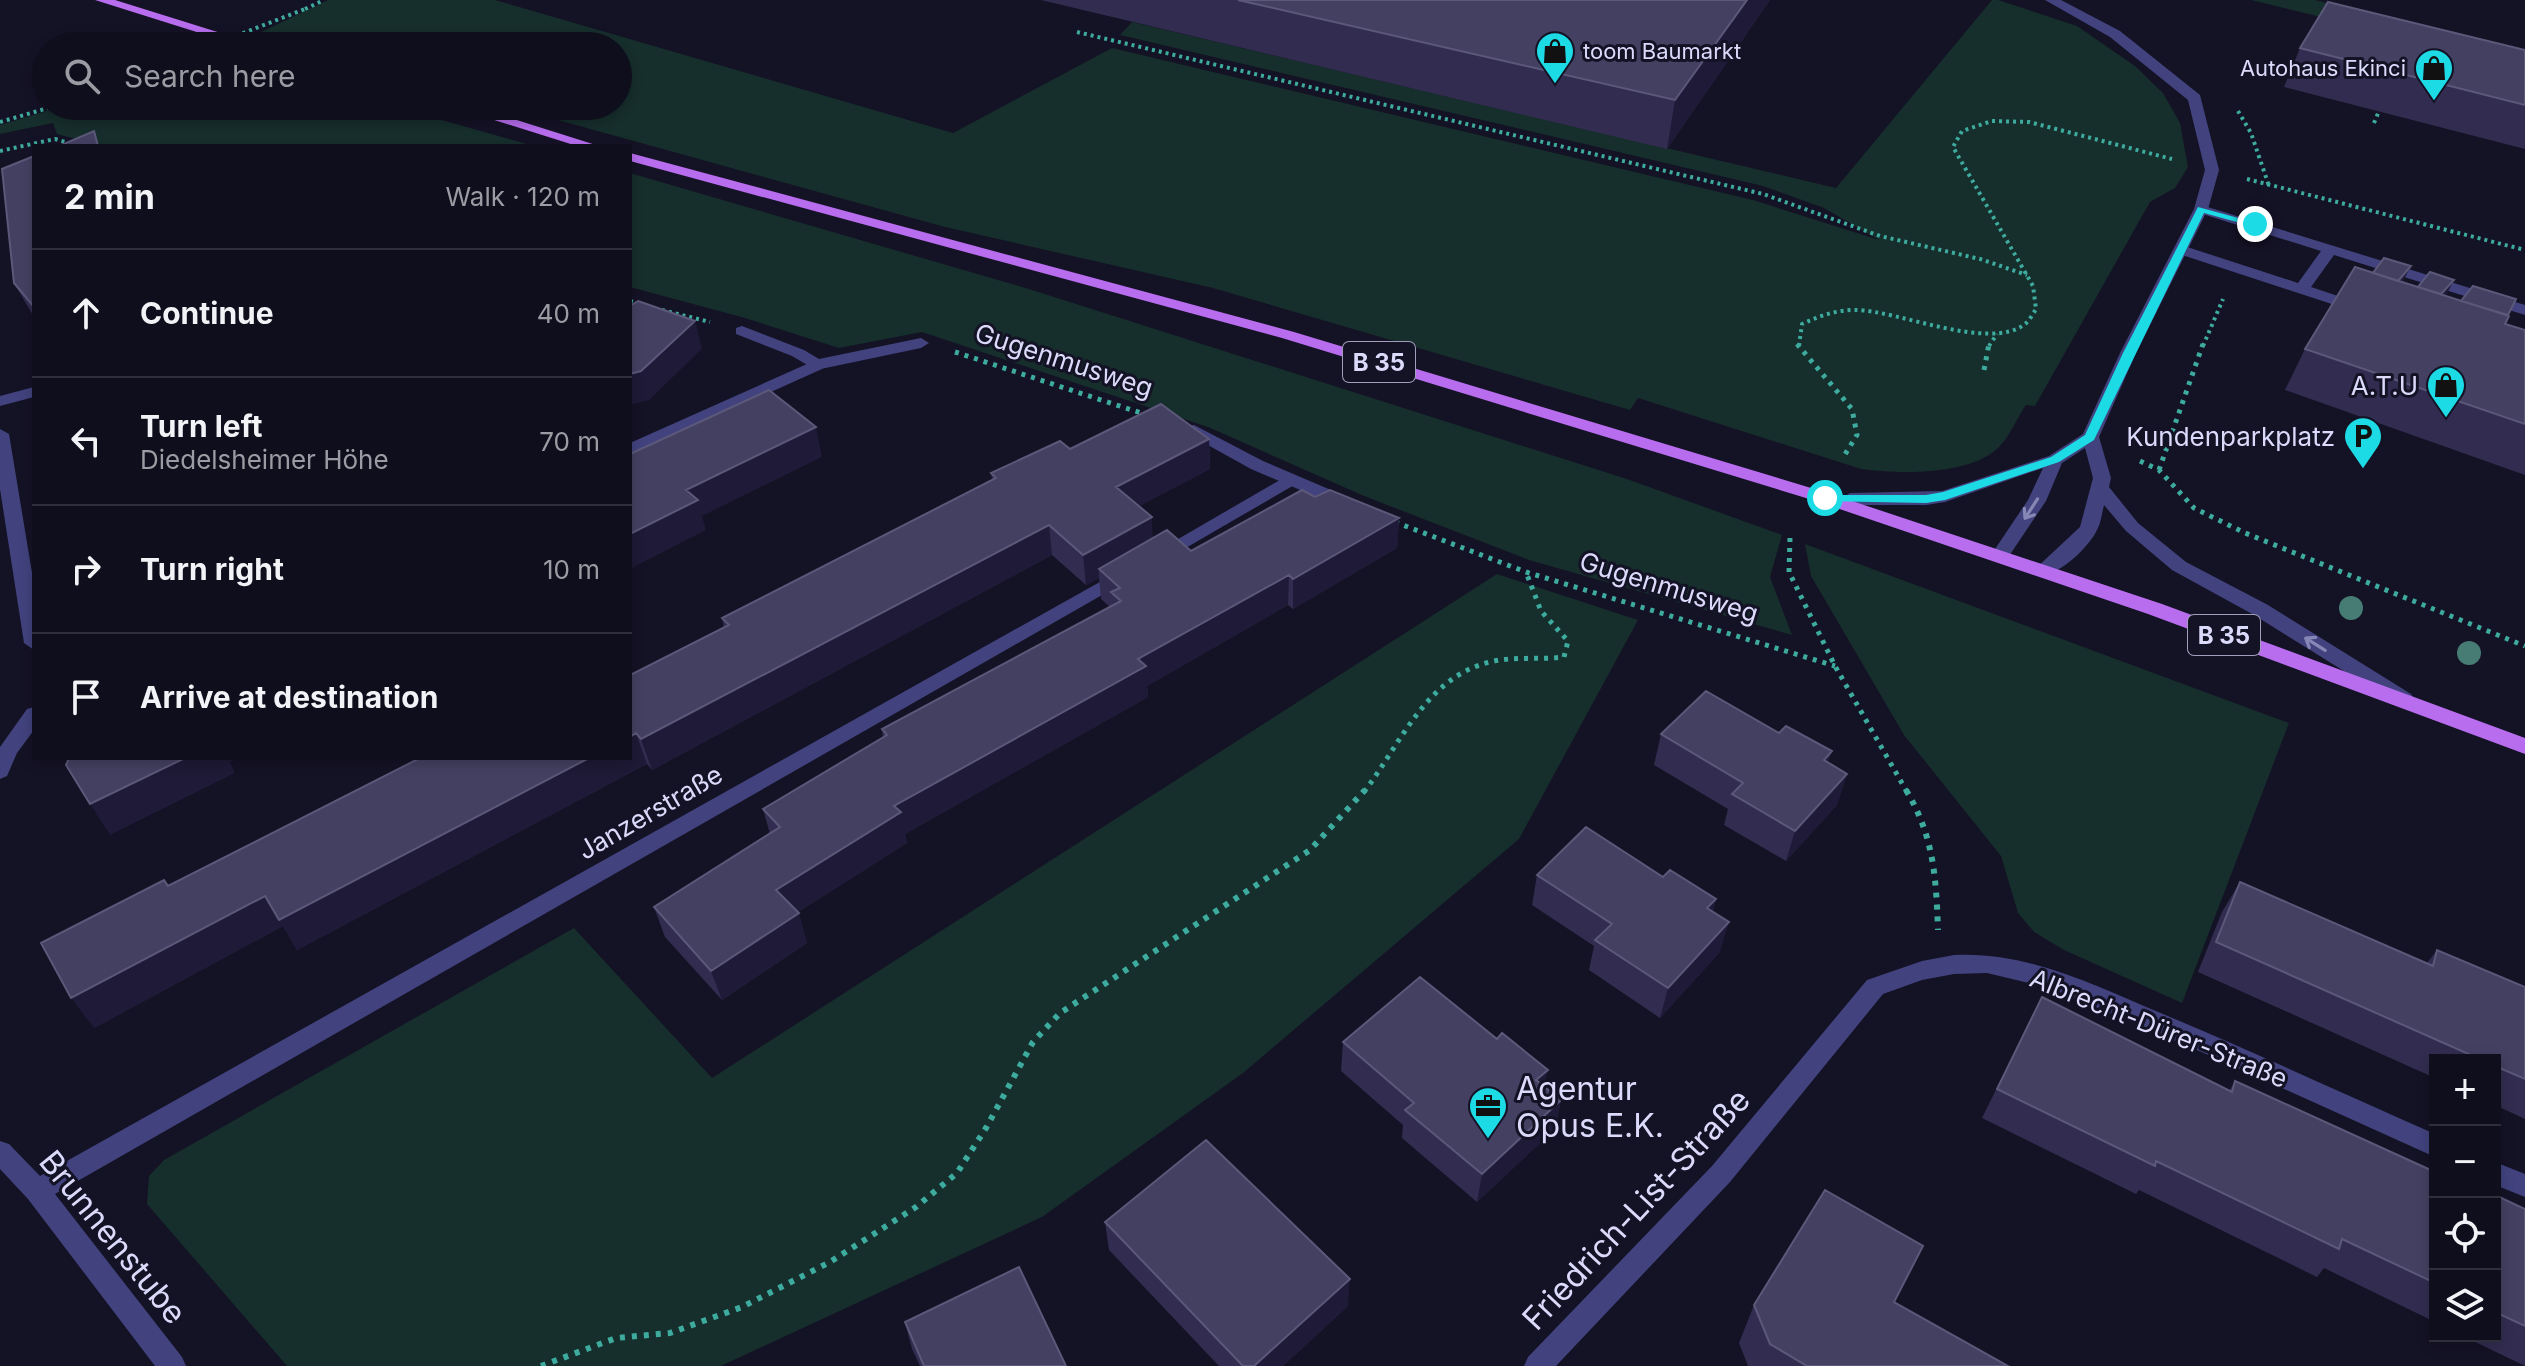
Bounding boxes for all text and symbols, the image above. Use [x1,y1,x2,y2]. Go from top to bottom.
shop icon: toom Baumarkt [1534,30,1576,85]
search box [32,32,632,120]
place label: toom Baumarkt [1583,38,1741,64]
shop icon: Autohaus Ekinci [2413,47,2455,102]
icon: search [60,54,104,98]
place label: Autohaus Ekinci [2240,55,2406,81]
text: Search here [124,58,296,94]
text: 2 min [64,176,155,217]
text: Walk · 120 m [445,181,600,212]
route end [2237,206,2273,242]
icon: ahead [64,291,108,335]
text: Continue [140,295,274,331]
text: 40 m [537,298,600,329]
street label: Gugenmusweg [971,317,1157,403]
road number: B 35 [1343,342,1415,382]
shop icon: A.T.U [2425,364,2467,419]
place label: A.T.U [2351,370,2418,401]
text: Turn left [140,408,262,444]
parking icon: Kundenparkplatz [2342,415,2384,470]
icon: left [64,419,108,463]
place label: Kundenparkplatz [2126,421,2335,452]
text: 70 m [539,426,600,457]
text: Diedelsheimer Höhe [140,444,389,475]
route start [1807,480,1843,516]
one-way arrow [2023,498,2040,520]
street label: Gugenmusweg [1576,545,1762,629]
icon: right [64,547,108,591]
text: Turn right [140,551,284,587]
text: 10 m [543,554,600,585]
road number: B 35 [2188,615,2260,655]
one-way arrow [2304,635,2326,652]
icon: arrive [64,675,108,719]
text: Arrive at destination [140,679,438,715]
street label: Janzerstraße [572,758,728,866]
street label: Albrecht-Dürer-Straße [2026,962,2292,1094]
map controls [2429,1054,2501,1342]
button: + [2429,1054,2501,1126]
place label: Agentur Opus E.K. [1516,1069,1664,1145]
street label: Friedrich-List-Straße [1514,1080,1758,1338]
office icon: Agentur Opus E.K. [1467,1085,1509,1140]
button: − [2429,1126,2501,1198]
street label: Brunnenstube [31,1142,195,1332]
button: locate [2429,1198,2501,1270]
button: layers [2429,1270,2501,1342]

